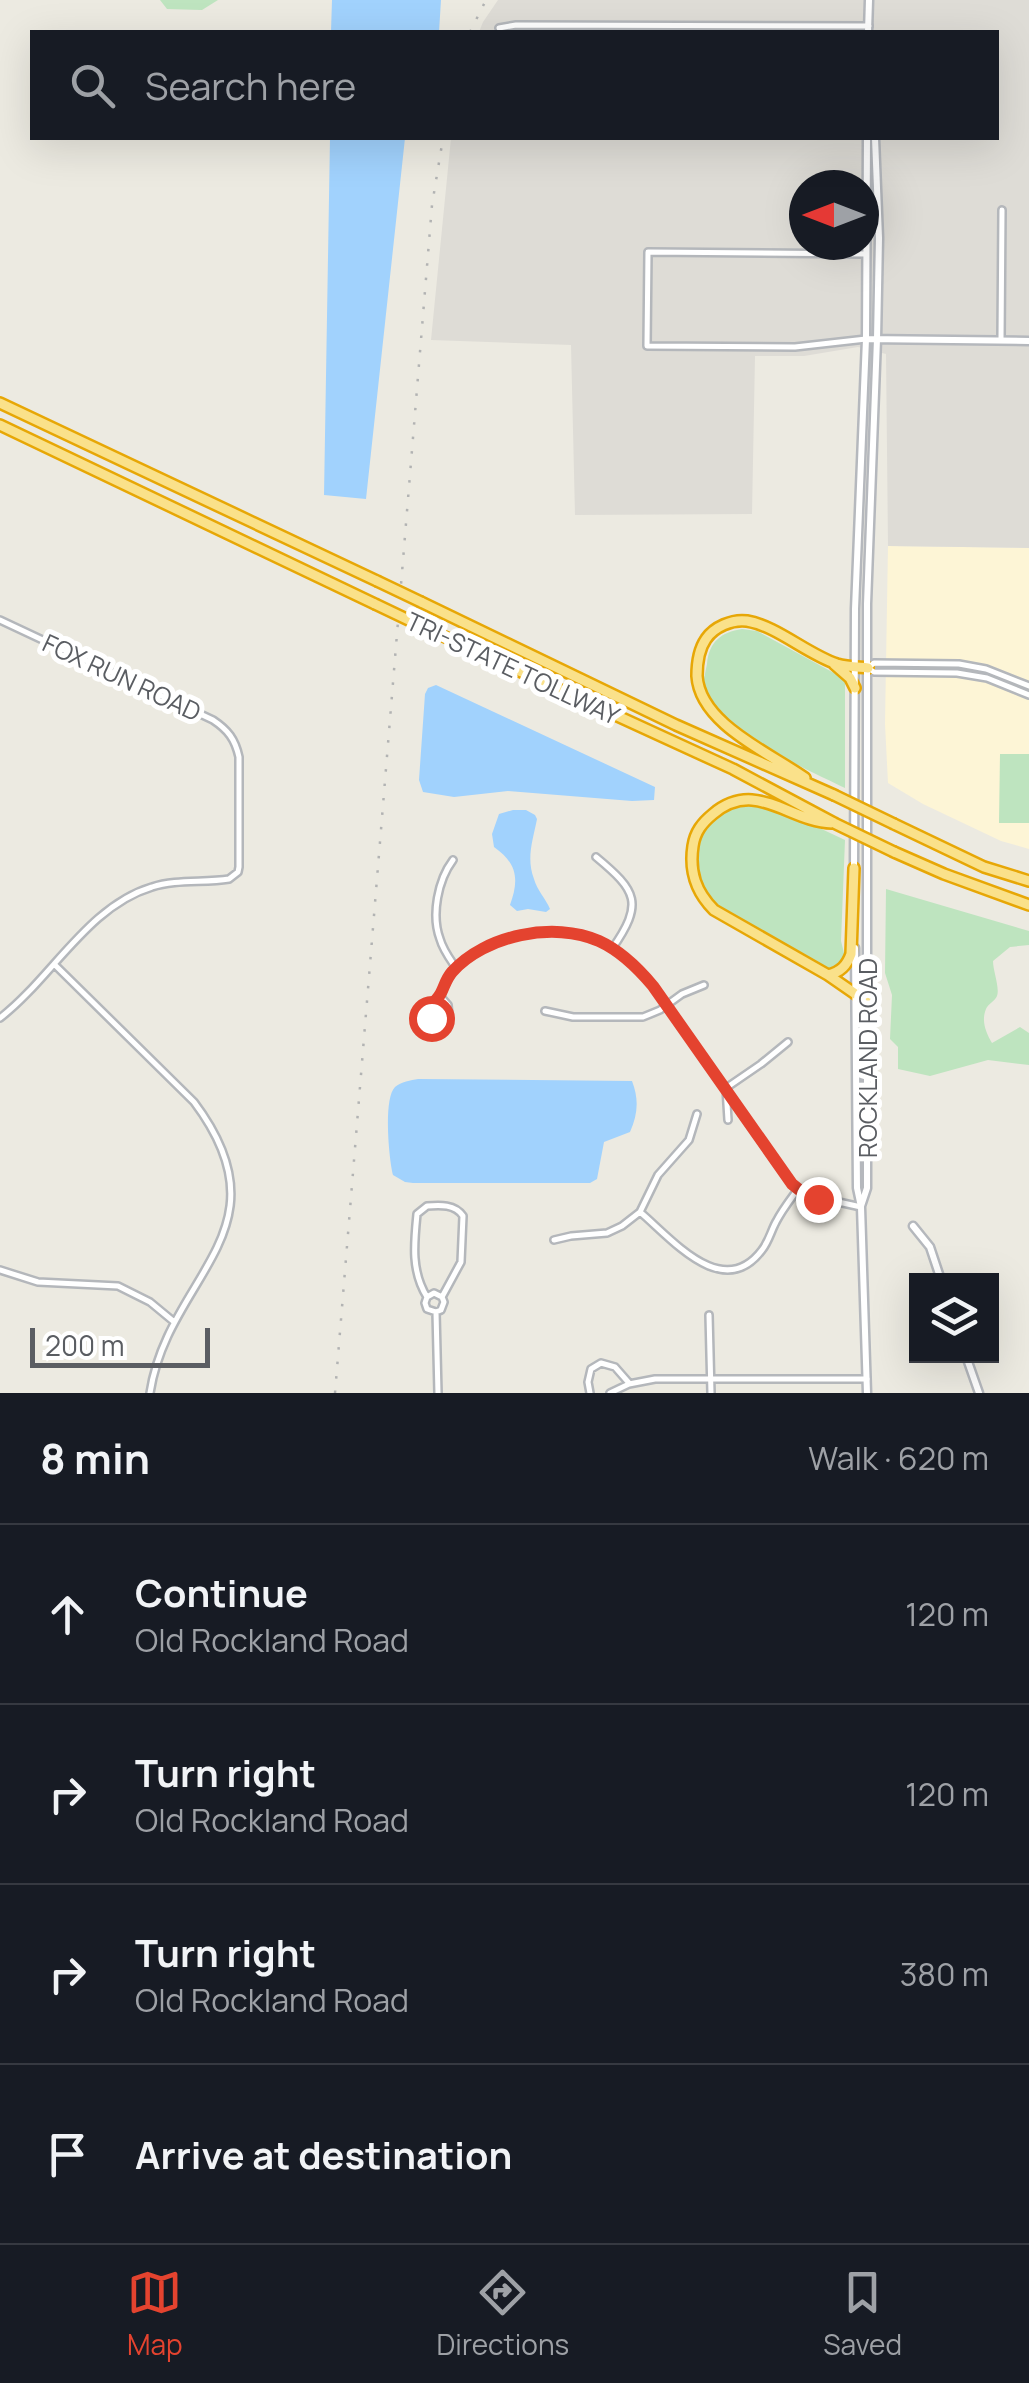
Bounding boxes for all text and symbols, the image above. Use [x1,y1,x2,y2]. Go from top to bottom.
search box [30,30,999,140]
icon: search [65,58,120,113]
text: Search here [145,59,356,111]
north arrow [789,170,879,260]
street label: TRI-STATE TOLLWAY [401,603,625,733]
street label: FOX RUN ROAD [37,625,207,729]
street label: ROCKLAND ROAD [850,958,885,1158]
route start [409,996,455,1042]
route end [796,1177,842,1223]
map controls [909,1273,999,1363]
button: layers [909,1273,999,1363]
scale bar [30,1323,210,1368]
text: 200 m [45,1326,124,1364]
text: 8 min [40,1429,150,1487]
text: Walk · 620 m [808,1436,989,1480]
text: Continue [135,1566,308,1618]
icon: ahead [40,1587,95,1642]
text: 120 m [905,1592,989,1636]
text: Old Rockland Road [135,1618,409,1662]
text: Turn right [135,1746,316,1798]
icon: right [40,1767,95,1822]
text: 120 m [905,1772,989,1816]
text: Old Rockland Road [135,1798,409,1842]
text: Turn right [135,1926,316,1978]
icon: right [40,1947,95,2002]
text: 380 m [900,1952,989,1996]
text: Old Rockland Road [135,1978,409,2022]
icon: arrive [40,2127,95,2182]
text: Arrive at destination [135,2128,512,2180]
tab: Map [127,2265,183,2363]
tab: Directions [437,2265,569,2363]
tab: Saved [823,2265,902,2363]

